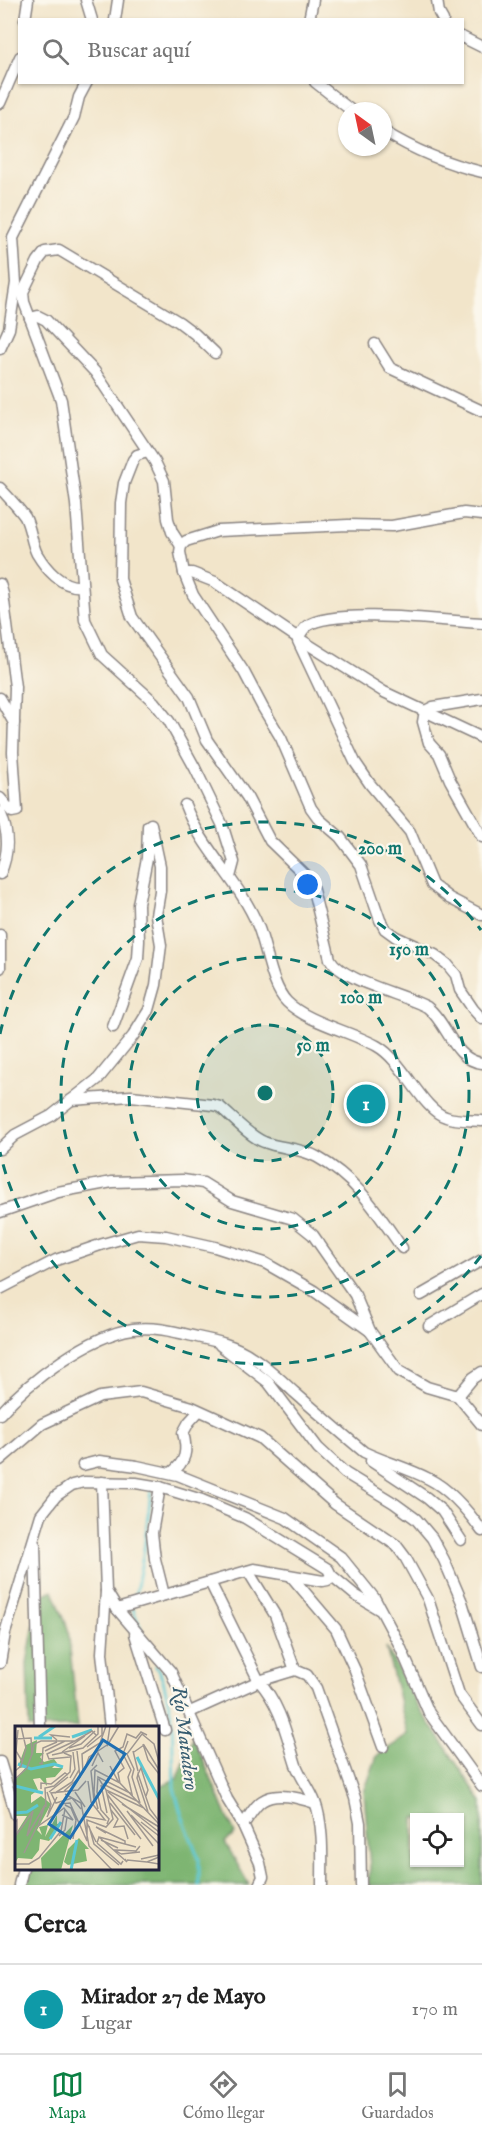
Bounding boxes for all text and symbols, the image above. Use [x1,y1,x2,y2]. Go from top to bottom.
search box [18,18,464,84]
icon: search [39,35,72,68]
text: Buscar aquí [87,37,190,65]
north arrow [338,102,392,156]
text: 200 m [358,838,402,861]
your location [293,870,322,899]
text: 150 m [389,939,429,962]
text: 100 m [340,987,382,1010]
text: 50 m [296,1035,330,1058]
pin: 1 [346,1082,386,1126]
centre of rings [255,1083,275,1103]
water label: Río Matadero [166,1685,203,1792]
inset map [15,1726,159,1870]
map controls [410,1813,464,1867]
button: locate [410,1813,464,1867]
text: Cerca [24,1908,86,1941]
text: Mirador 27 de Mayo [81,1983,266,2011]
text: 1 [40,1997,47,2022]
text: 170 m [412,1997,458,2022]
text: Lugar [81,2011,132,2036]
tab: Mapa [48,2068,86,2124]
tab: Cómo llegar [183,2068,265,2124]
tab: Guardados [362,2068,434,2124]

